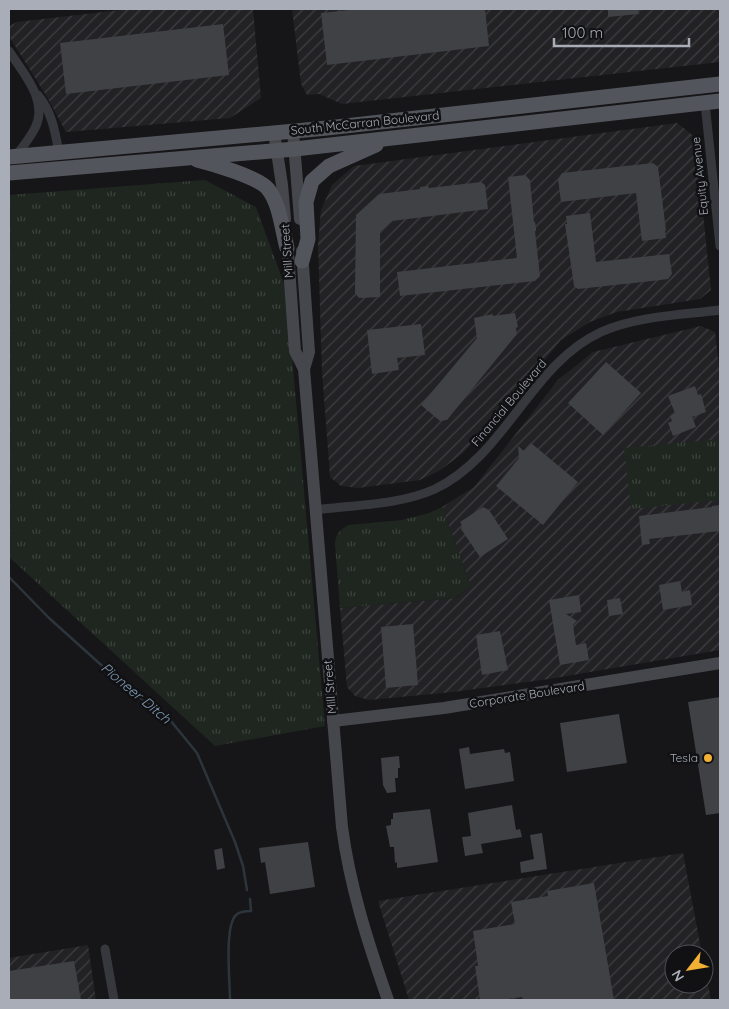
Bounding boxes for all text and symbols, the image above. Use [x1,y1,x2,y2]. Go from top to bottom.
scale bar [554,15,689,47]
text: 100 m [562,23,603,42]
street label: South McCarran Boulevard [290,107,440,138]
street label: Equity Avenue [688,136,711,216]
street label: Mill Street [277,224,296,279]
street label: Financial Boulevard [468,356,549,449]
water label: Pioneer Ditch [97,659,175,728]
street label: Mill Street [320,659,339,715]
street label: Corporate Boulevard [468,678,586,711]
place label: Tesla [670,750,698,765]
marker: Tesla [702,752,714,764]
north arrow [664,944,714,994]
text: N [667,967,688,985]

